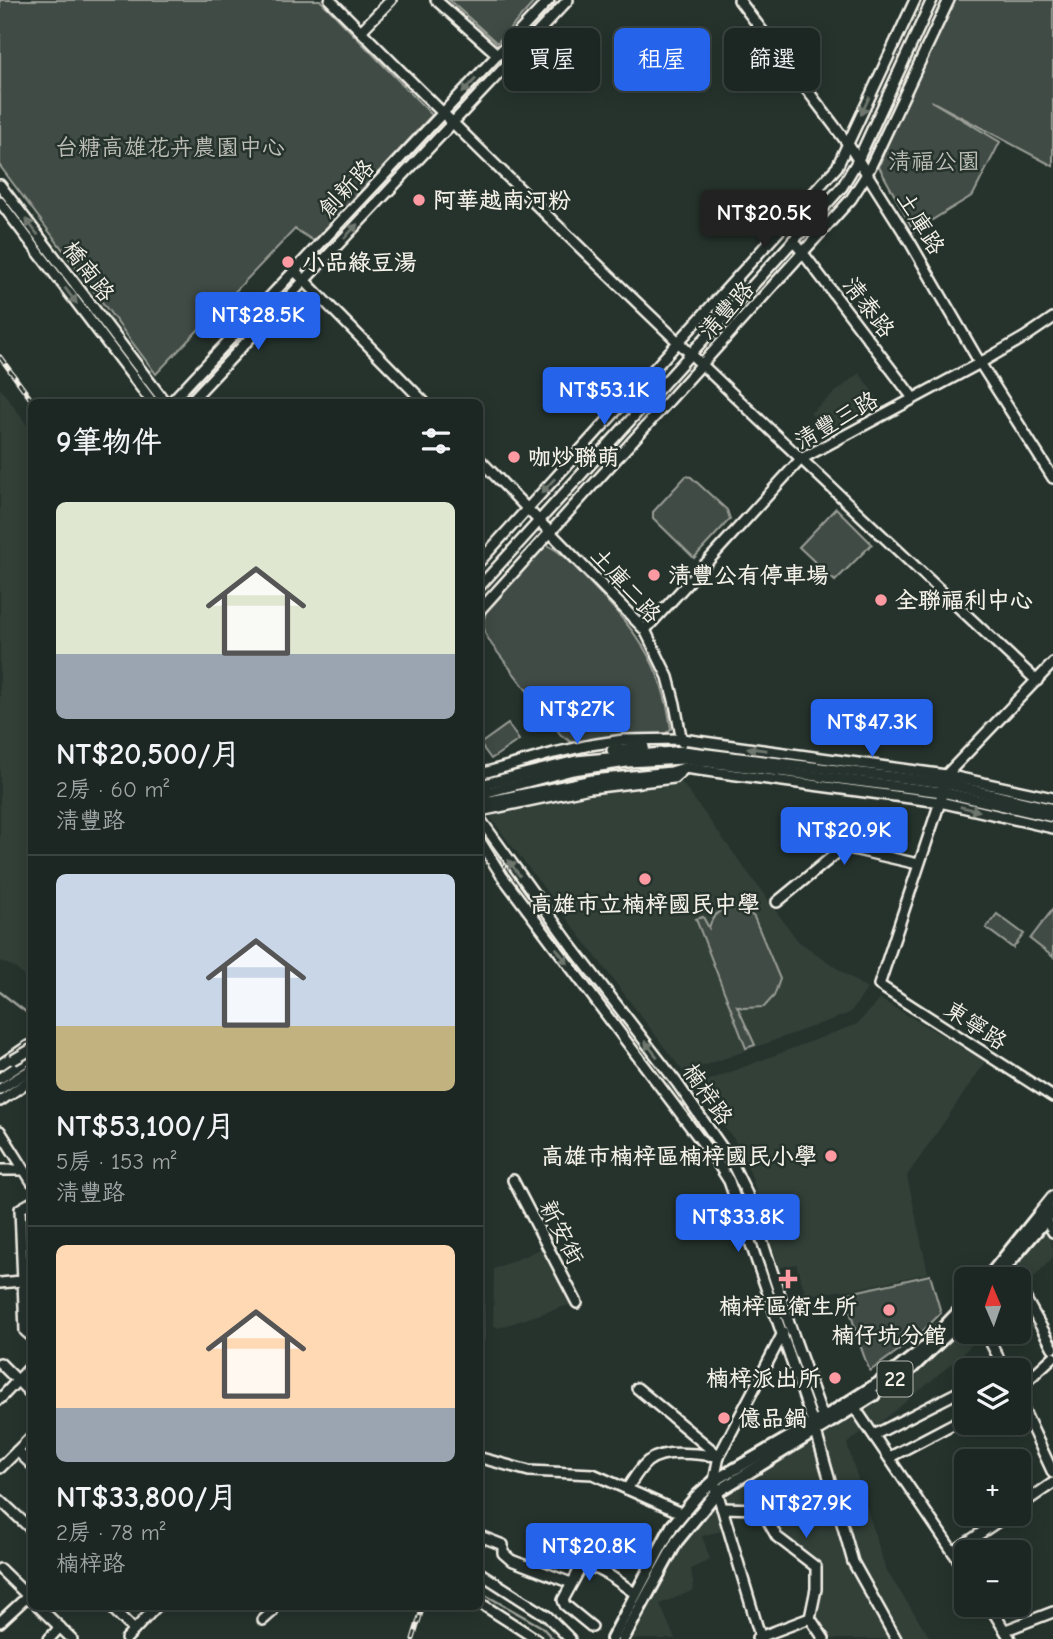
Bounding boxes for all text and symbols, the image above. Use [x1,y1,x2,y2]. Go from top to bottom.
chip: 買屋 [504,28,600,91]
chip: 租屋 [614,28,710,91]
chip: 篩選 [724,28,820,91]
one-way arrow [461,77,477,94]
one-way arrow [859,96,871,116]
park label: 台糖高雄花卉農園中心 [55,134,285,161]
park label: 清福公園 [888,148,980,175]
street label: 創新路 [313,154,380,223]
place label: 阿華越南河粉 [433,187,571,214]
street label: 土庫路 [891,187,950,260]
pin: NT$20.5K [692,190,836,250]
marker: 阿華越南河粉 [411,192,427,208]
text: NT$20.5K [717,199,811,226]
one-way arrow [25,218,39,237]
one-way arrow [343,222,359,240]
street label: 橋南路 [57,236,120,307]
place label: 小品綠豆湯 [302,249,417,276]
marker: 小品綠豆湯 [280,254,296,270]
street label: 清泰路 [837,272,900,343]
street label: 清豐路 [693,276,759,345]
one-way arrow [63,287,77,305]
pin: NT$28.5K [186,292,330,352]
text: NT$28.5K [211,301,305,328]
pin: NT$53.1K [532,368,676,427]
text: NT$53.1K [559,376,649,403]
street label: 清豐三路 [790,386,883,455]
icon: filters [417,422,455,460]
text: 9筆物件 [56,425,162,460]
place label: 咖炒聯萌 [528,444,620,471]
marker: 咖炒聯萌 [506,449,522,465]
one-way arrow [540,477,556,495]
street label: 土庫二路 [585,542,666,629]
icon: home [193,548,319,674]
place label: 清豐公有停車場 [668,562,829,589]
marker: 清豐公有停車場 [646,567,662,583]
place label: 全聯福利中心 [895,587,1033,614]
marker: 全聯福利中心 [873,592,889,608]
pin: NT$27K [520,686,634,746]
text: NT$27K [539,695,615,722]
pin: NT$47.3K [800,700,944,759]
text: NT$47.3K [827,708,917,735]
text: NT$20,500/月 [56,737,241,772]
one-way arrow [746,743,768,754]
text: 2房 · 60 m² [56,776,169,803]
one-way arrow [959,803,981,814]
text: 清豐路 [56,807,125,834]
pin: NT$20.9K [772,808,916,867]
text: NT$20.9K [797,816,891,843]
one-way arrow [507,859,521,877]
marker: 高雄市立楠梓國民中學 [637,871,653,887]
place label: 高雄市立楠梓國民中學 [530,891,760,918]
icon: home [193,920,319,1046]
one-way arrow [555,947,569,965]
street label: 東寧路 [939,995,1012,1056]
one-way arrow [644,1040,658,1058]
street label: 楠梓路 [677,1058,738,1130]
text: NT$53,100/月 [56,1109,235,1144]
place label: 高雄市楠梓區楠梓國民小學 [541,1143,817,1170]
text: 5房 · 153 m² [56,1148,177,1175]
marker: 高雄市楠梓區楠梓國民小學 [823,1148,839,1164]
text: 清豐路 [56,1179,125,1206]
pin: NT$33.8K [666,1194,810,1254]
street label: 新安街 [534,1195,589,1269]
text: NT$33.8K [692,1203,784,1230]
north arrow [954,1267,1031,1344]
map controls [954,1267,1031,1617]
marker: 楠梓區衛生所 [778,1269,798,1289]
icon: home [193,1291,319,1417]
place label: 楠梓區衛生所 [719,1293,857,1320]
marker: 楠仔坑分館 [881,1302,897,1318]
place label: 楠仔坑分館 [832,1322,947,1349]
button: layers [954,1358,1031,1435]
road number: 22 [878,1362,912,1396]
place label: 楠梓派出所 [706,1365,821,1392]
marker: 楠梓派出所 [827,1370,843,1386]
place label: 億品鍋 [738,1405,807,1432]
marker: 億品鍋 [716,1410,732,1426]
button: + [954,1449,1031,1526]
text: NT$33,800/月 [56,1480,237,1515]
pin: NT$27.9K [734,1480,878,1540]
text: NT$27.9K [760,1489,852,1516]
text: 2房 · 78 m² [56,1519,165,1546]
pin: NT$20.8K [517,1524,661,1583]
text: NT$20.8K [542,1532,636,1559]
button: − [954,1540,1031,1617]
text: 楠梓路 [56,1550,125,1577]

